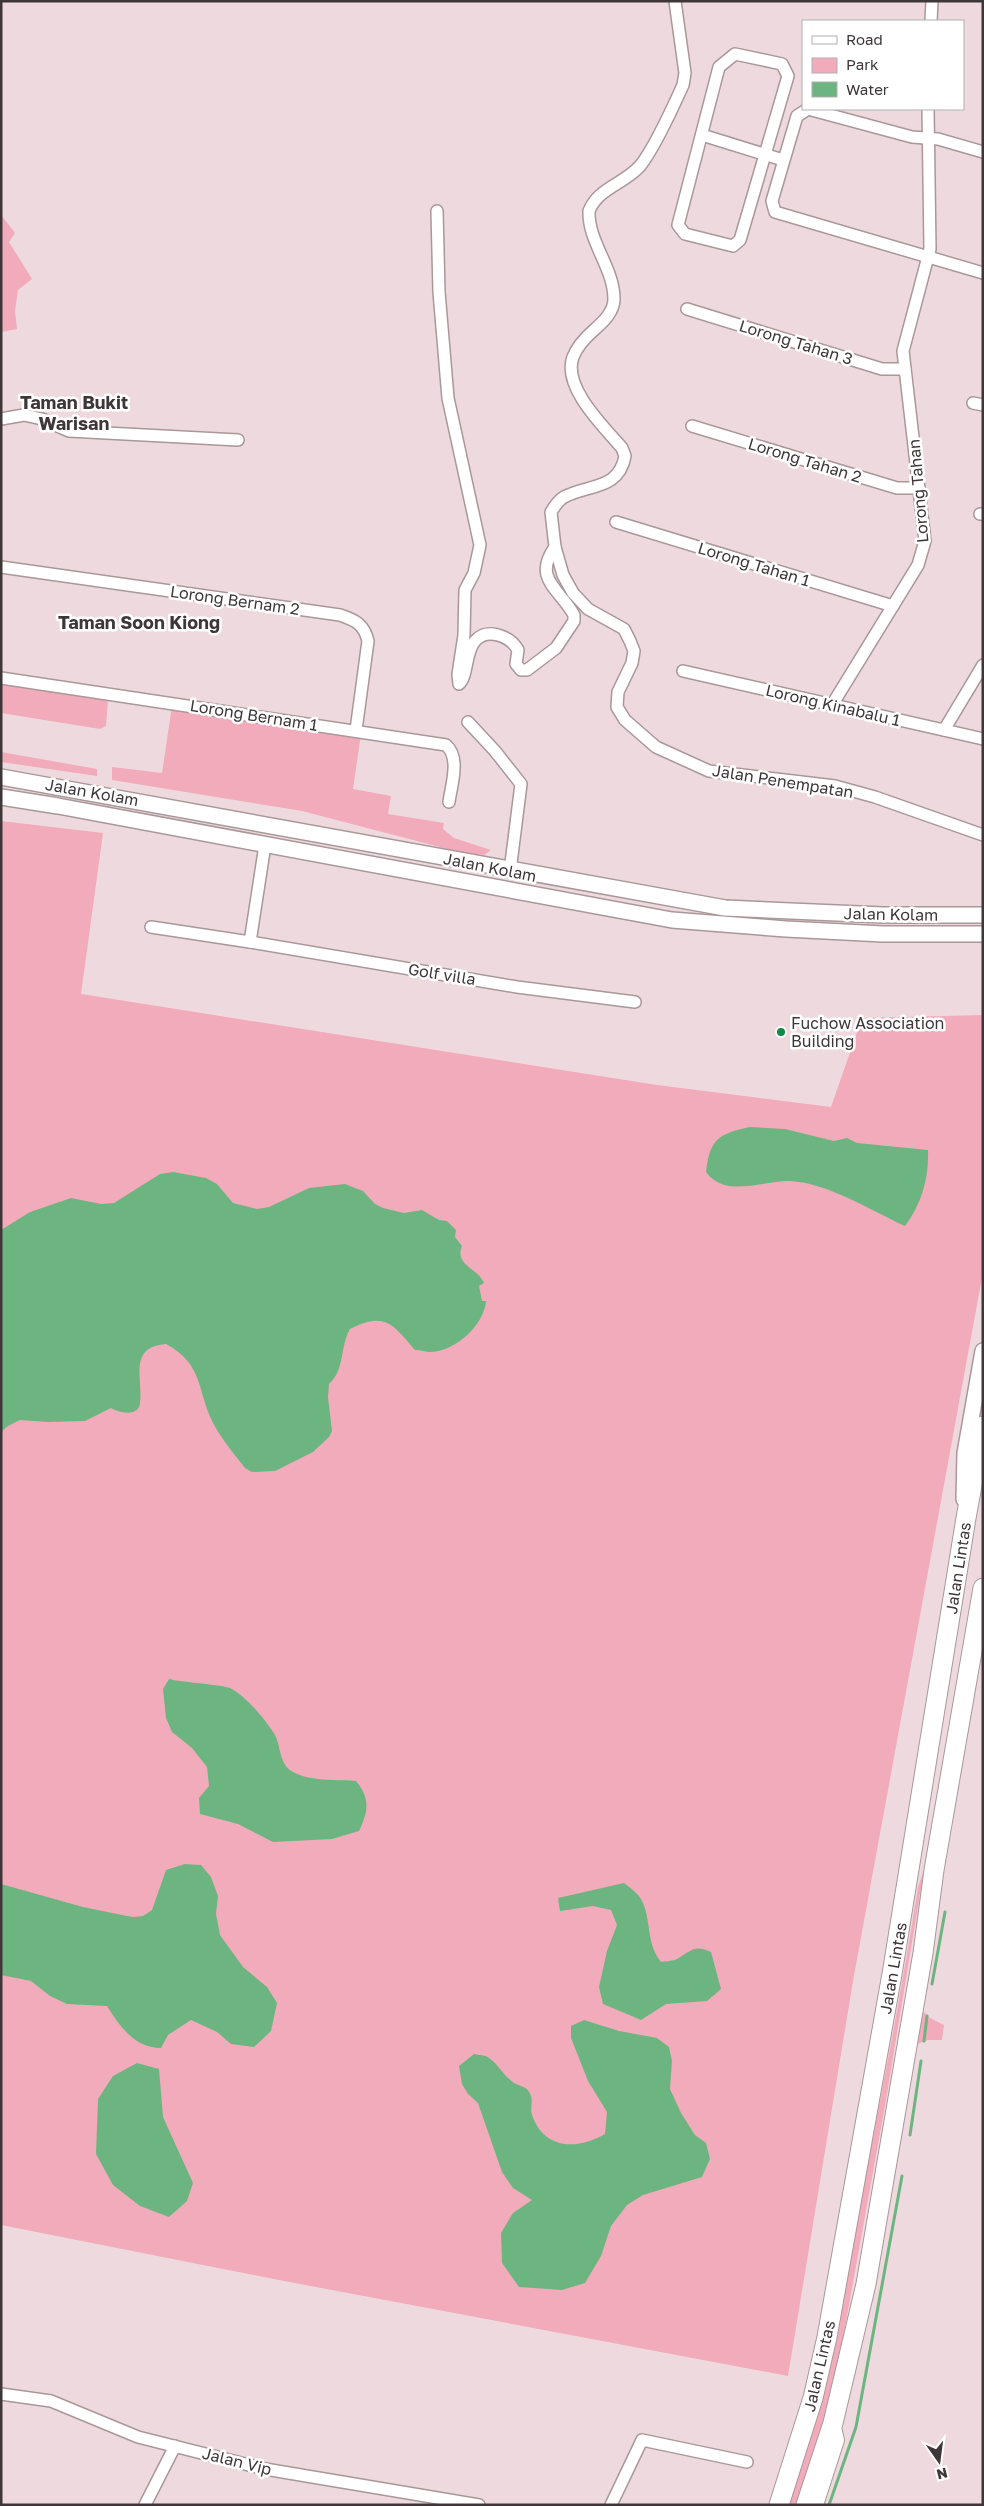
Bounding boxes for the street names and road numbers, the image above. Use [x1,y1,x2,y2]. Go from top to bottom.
street label: Lorong Tahan 3 [737,315,855,369]
street label: Lorong Tahan 2 [746,433,864,487]
street label: Lorong Tahan [903,438,933,544]
street label: Lorong Tahan 1 [696,537,813,591]
street label: Lorong Bernam 2 [169,581,301,619]
street label: Lorong Kinabalu 1 [764,680,902,730]
street label: Lorong Bernam 1 [189,695,319,735]
street label: Jalan Penempatan [711,760,855,802]
street label: Jalan Kolam [44,774,140,810]
street label: Jalan Kolam [442,848,538,886]
street label: Jalan Kolam [844,903,938,925]
street label: Golf villa [407,959,477,989]
street label: Jalan Lintas [941,1521,975,1615]
street label: Jalan Lintas [875,1921,911,2015]
street label: Jalan Lintas [799,2318,839,2414]
street label: Jalan Vip [200,2443,274,2479]

